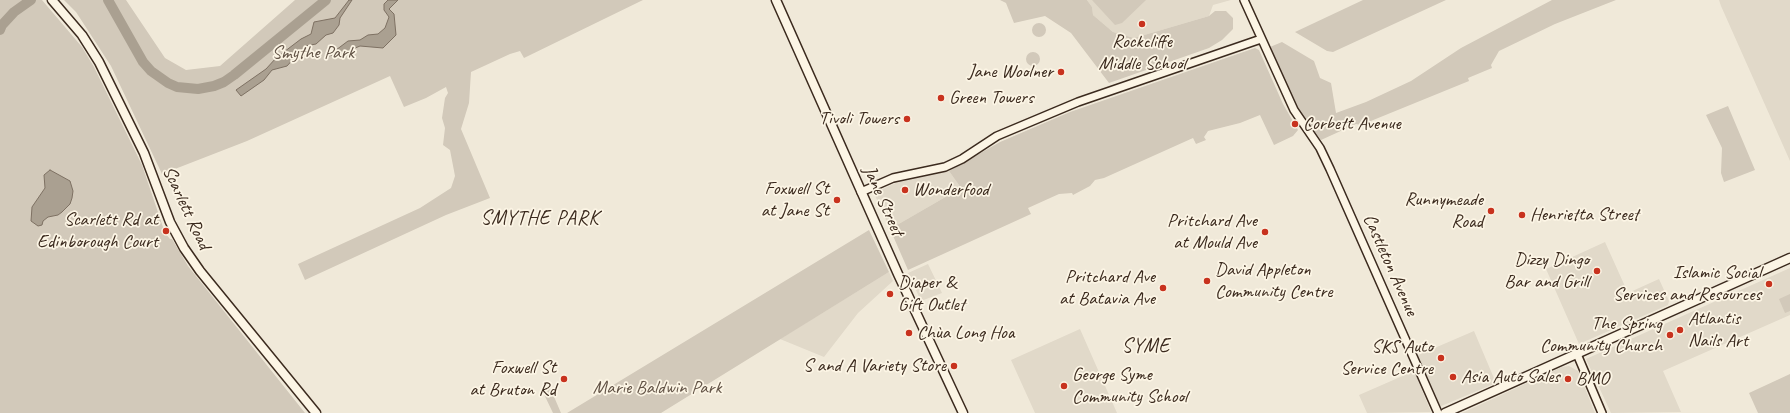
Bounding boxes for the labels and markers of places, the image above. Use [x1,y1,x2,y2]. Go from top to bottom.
marker: Rockcliffe Middle School [1137,19,1147,29]
place label: Rockcliffe Middle School [1098,31,1186,75]
place label: Jane Woolner [968,61,1053,83]
marker: Jane Woolner [1056,67,1066,77]
place label: Green Towers [949,87,1033,109]
marker: Green Towers [936,93,946,103]
place label: Tivoli Towers [819,108,899,130]
place label: Corbett Avenue [1303,113,1401,135]
marker: Tivoli Towers [902,114,912,124]
marker: Corbett Avenue [1290,119,1300,129]
place label: Foxwell St at Jane St [761,178,829,222]
place label: Wonderfood [913,179,989,201]
marker: Wonderfood [900,185,910,195]
place label: Runnymeade Road [1405,189,1483,233]
marker: Foxwell St at Jane St [832,195,842,205]
place label: Henrietta Street [1530,204,1639,226]
marker: Runnymeade Road [1486,206,1496,216]
place label: Scarlett Rd at Edinborough Court [37,209,158,253]
place label: Pritchard Ave at Mould Ave [1167,210,1257,254]
marker: Henrietta Street [1517,210,1527,220]
marker: Scarlett Rd at Edinborough Court [161,226,171,236]
marker: Pritchard Ave at Mould Ave [1260,227,1270,237]
place label: Dizzy Dingo Bar and Grill [1504,249,1589,293]
place label: David Appleton Community Centre [1215,259,1332,303]
place label: Islamic Social Services and Resources [1613,262,1761,306]
place label: Pritchard Ave at Batavia Ave [1059,266,1155,310]
marker: Dizzy Dingo Bar and Grill [1592,266,1602,276]
place label: Diaper & Gift Outlet [898,272,965,316]
marker: David Appleton Community Centre [1202,276,1212,286]
marker: Islamic Social Services and Resources [1764,279,1774,289]
marker: Pritchard Ave at Batavia Ave [1158,283,1168,293]
marker: Diaper & Gift Outlet [885,289,895,299]
place label: Atlantis Nails Art [1688,308,1748,352]
place label: The Spring Community Church [1540,313,1662,357]
place label: Chùa Long Hoa [917,322,1014,344]
marker: Atlantis Nails Art [1675,325,1685,335]
marker: Chùa Long Hoa [904,328,914,338]
marker: The Spring Community Church [1665,330,1675,340]
place label: SKS Auto Service Centre [1340,336,1433,380]
marker: SKS Auto Service Centre [1436,353,1446,363]
place label: S and A Variety Store [803,355,946,377]
place label: Foxwell St at Bruton Rd [469,357,556,401]
marker: S and A Variety Store [949,361,959,371]
place label: George Syme Community School [1072,364,1187,408]
place label: Asia Auto Sales [1461,366,1560,388]
place label: BMO [1576,368,1609,390]
marker: Asia Auto Sales [1448,372,1458,382]
marker: Foxwell St at Bruton Rd [559,374,569,384]
marker: BMO [1563,374,1573,384]
marker: George Syme Community School [1059,381,1069,391]

